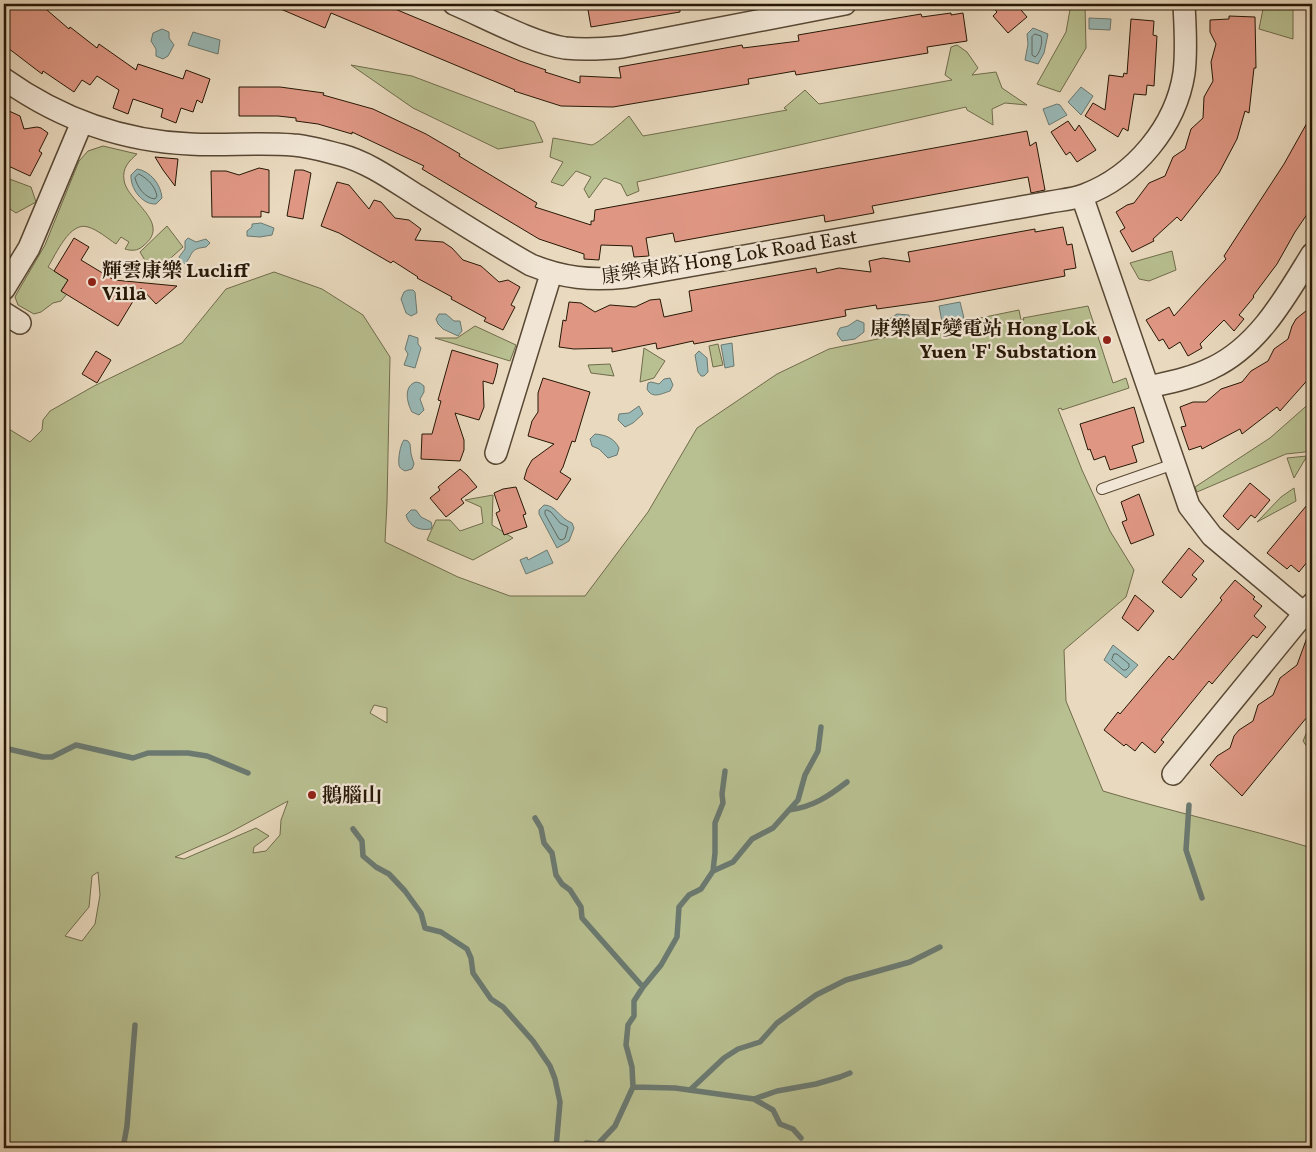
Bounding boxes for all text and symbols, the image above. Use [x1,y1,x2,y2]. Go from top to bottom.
street label: 康樂東路 Hong Lok Road East [599,224,859,292]
place label: 輝雲康樂 Lucliff Villa [102,258,250,309]
marker: 輝雲康樂 Lucliff Villa [86,276,98,288]
place label: 康樂園F變電站 Hong Lok Yuen 'F' Substation [871,316,1097,367]
marker: 康樂園F變電站 Hong Lok Yuen 'F' Substation [1101,334,1113,346]
place label: 鵝腦山 [322,783,382,811]
marker: 鵝腦山 [306,789,318,801]

